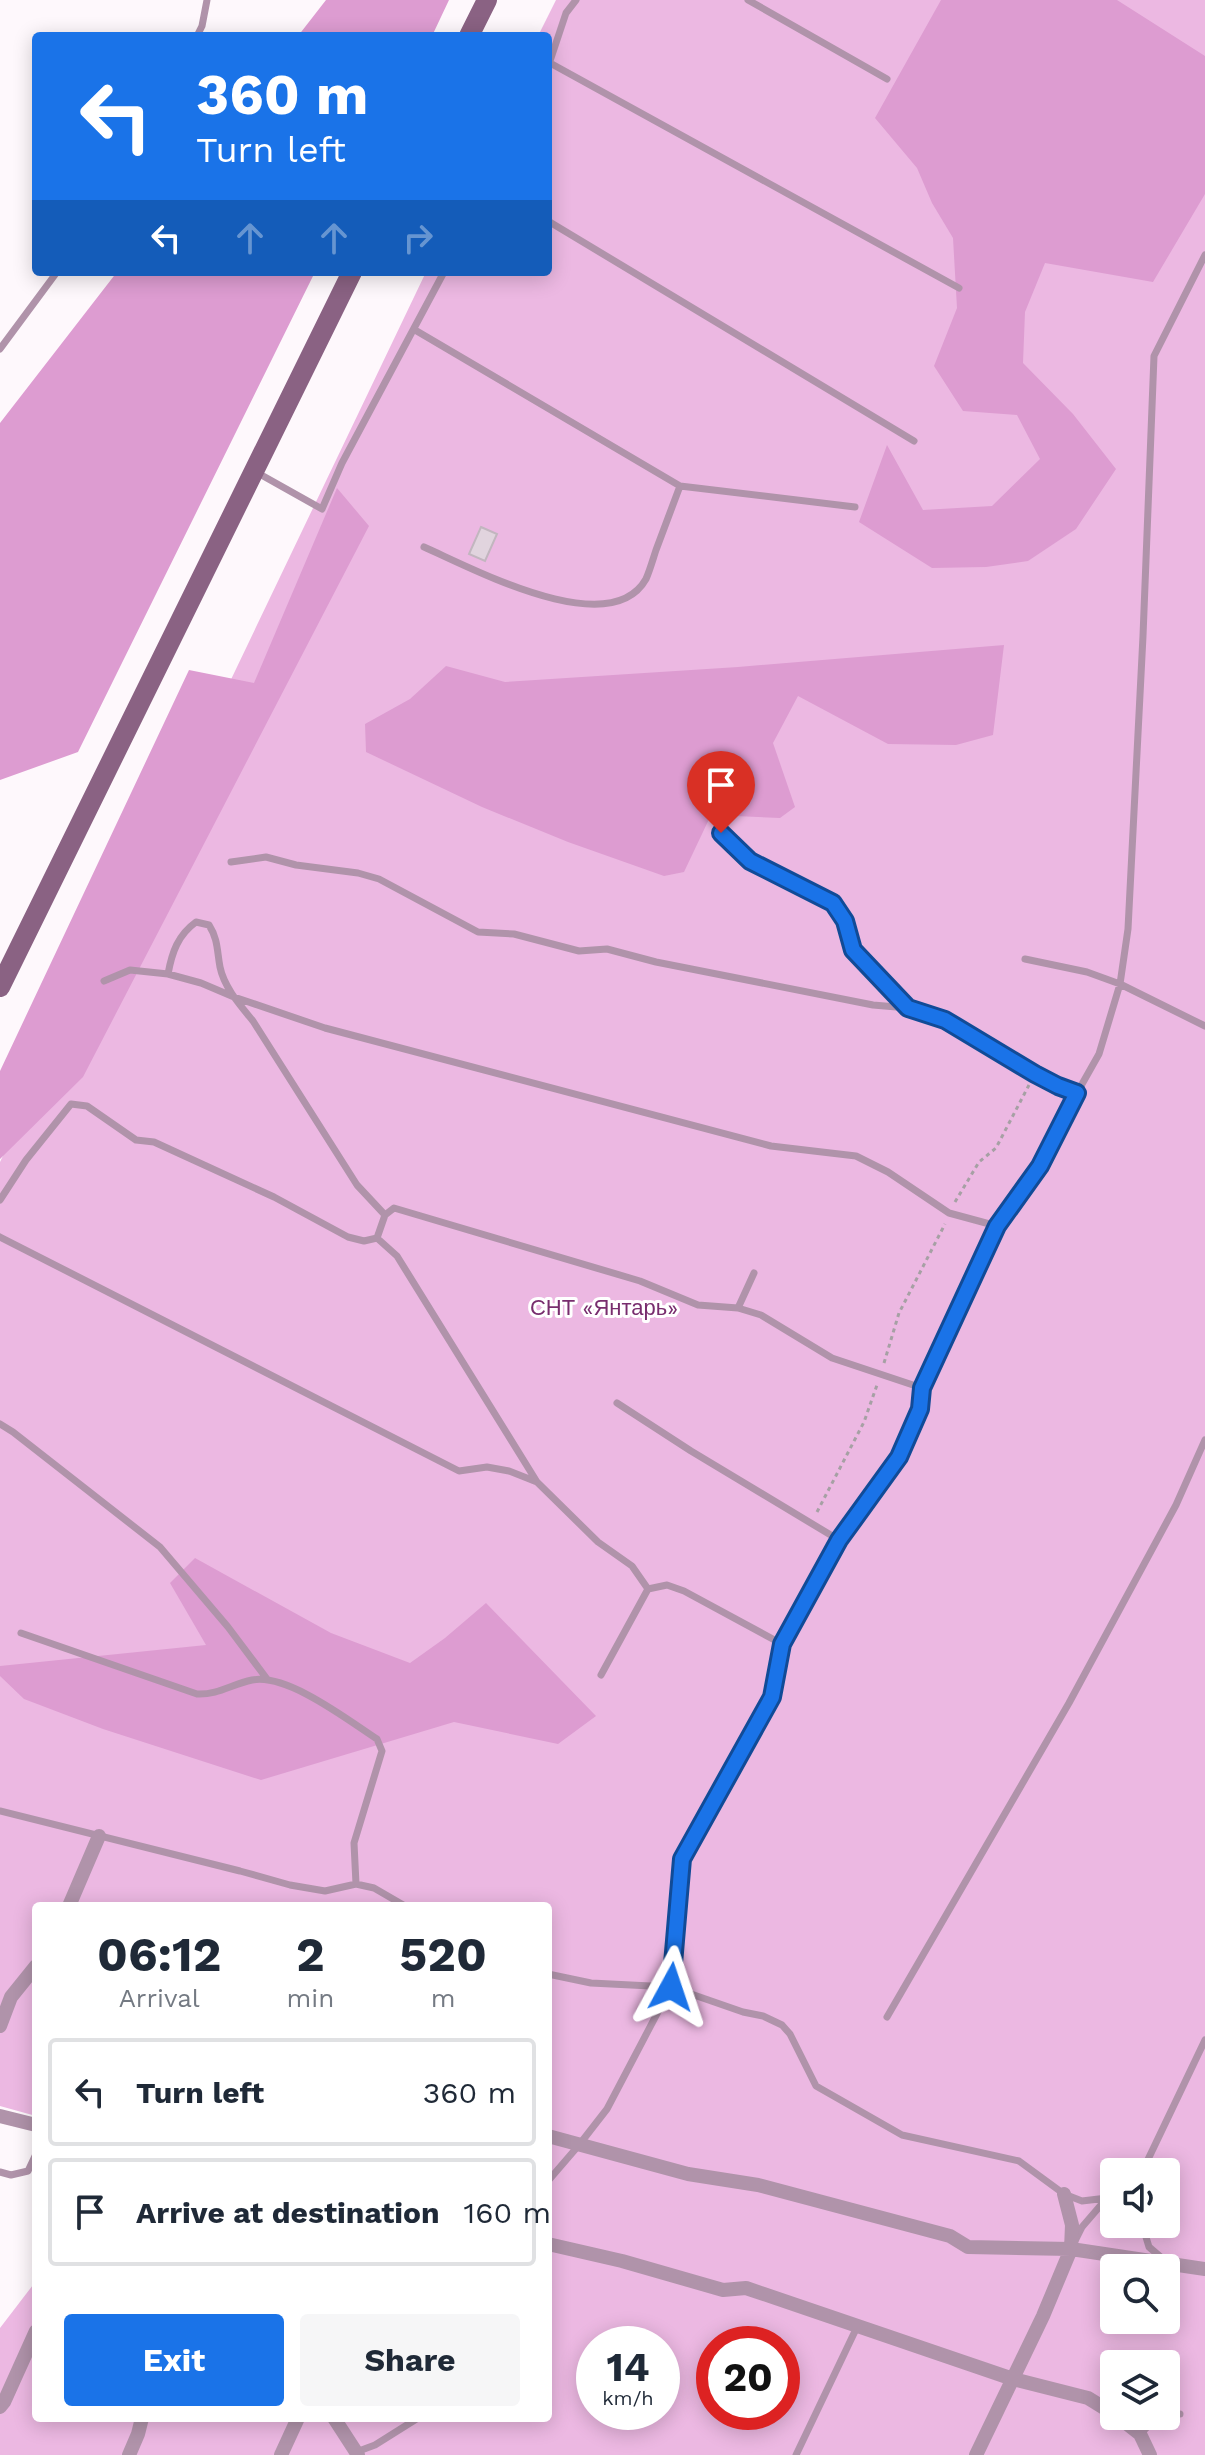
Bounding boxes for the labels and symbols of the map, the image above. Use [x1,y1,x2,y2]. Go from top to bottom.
pin [687,751,755,833]
park label: СНТ «Янтарь» [530,1295,678,1320]
position arrow [629,1945,713,2029]
speed limit sign: 20 [696,2326,800,2430]

